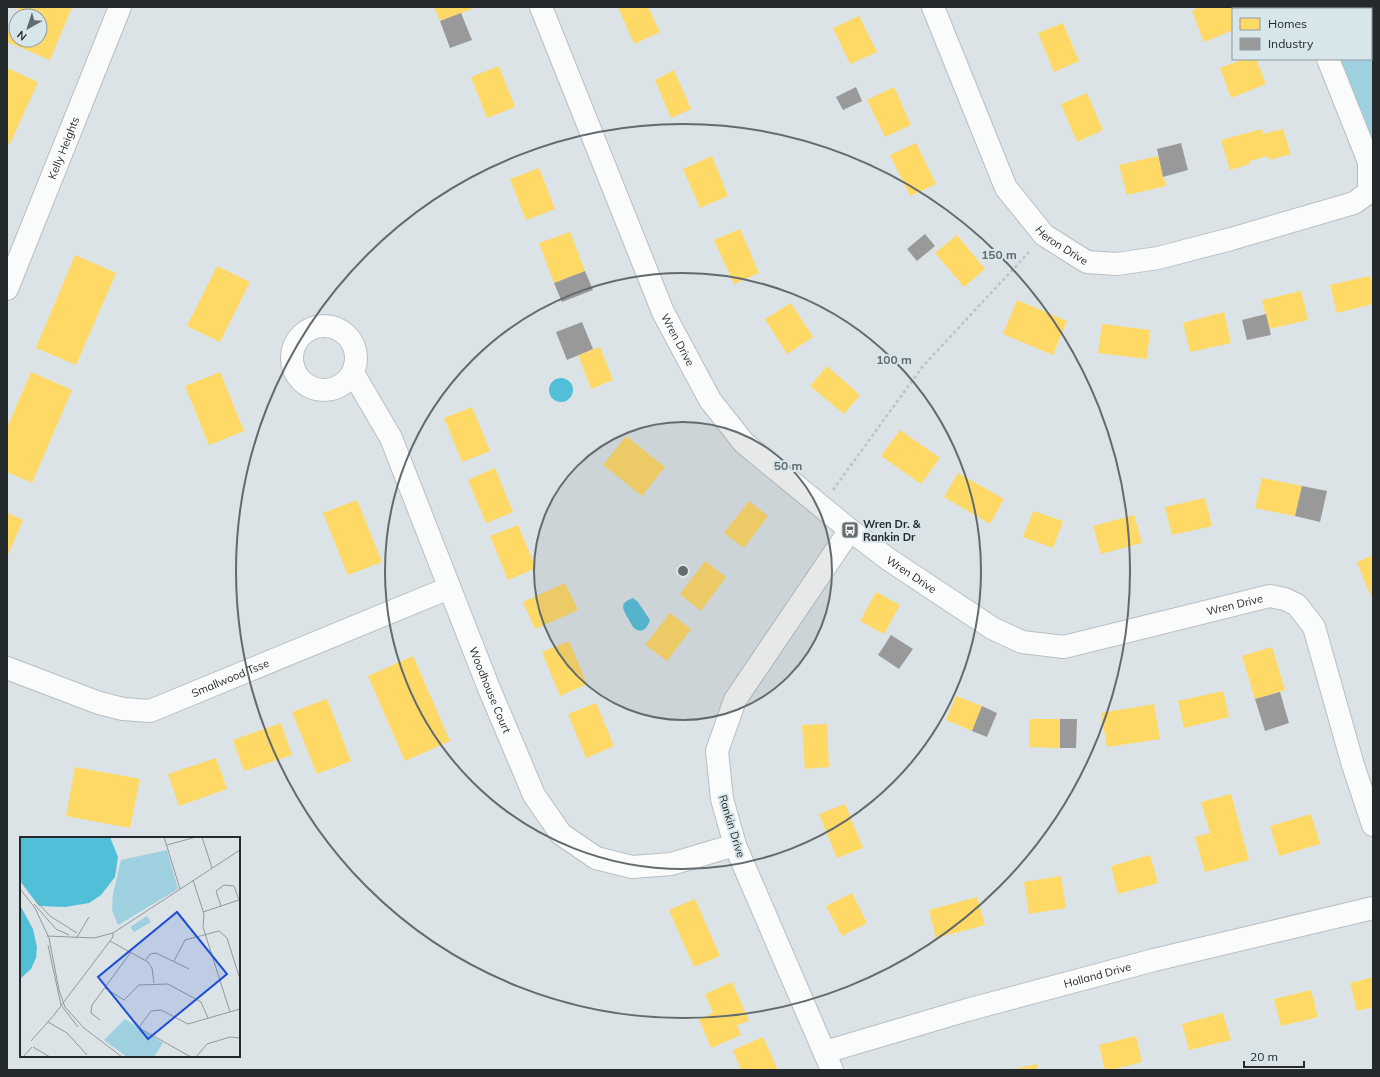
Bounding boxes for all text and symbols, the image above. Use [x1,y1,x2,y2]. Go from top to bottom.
north arrow [8,8,48,48]
legend [1232,8,1372,60]
text: Homes [1268,16,1307,31]
text: N [14,28,29,44]
text: Industry [1268,36,1314,51]
street label: Kelly Heights [45,115,82,181]
street label: Heron Drive [1032,223,1091,268]
text: 150 m [981,247,1017,262]
street label: Wren Drive [658,311,698,368]
text: 100 m [876,352,912,367]
text: 50 m [774,458,802,473]
place label: Wren Dr. & Rankin Dr [863,517,921,544]
bus stop icon: Wren Dr. & Rankin Dr [840,520,860,540]
street label: Wren Drive [884,553,939,596]
centre of rings [676,564,690,578]
street label: Wren Drive [1205,591,1264,618]
street label: Woodhouse Court [466,645,514,735]
street label: Smallwood Tsse [189,656,271,700]
street label: Rankin Drive [716,793,748,859]
inset map [20,837,240,1057]
street label: Holland Drive [1062,959,1133,991]
scale bar [1244,1043,1304,1069]
text: 20 m [1250,1049,1278,1064]

